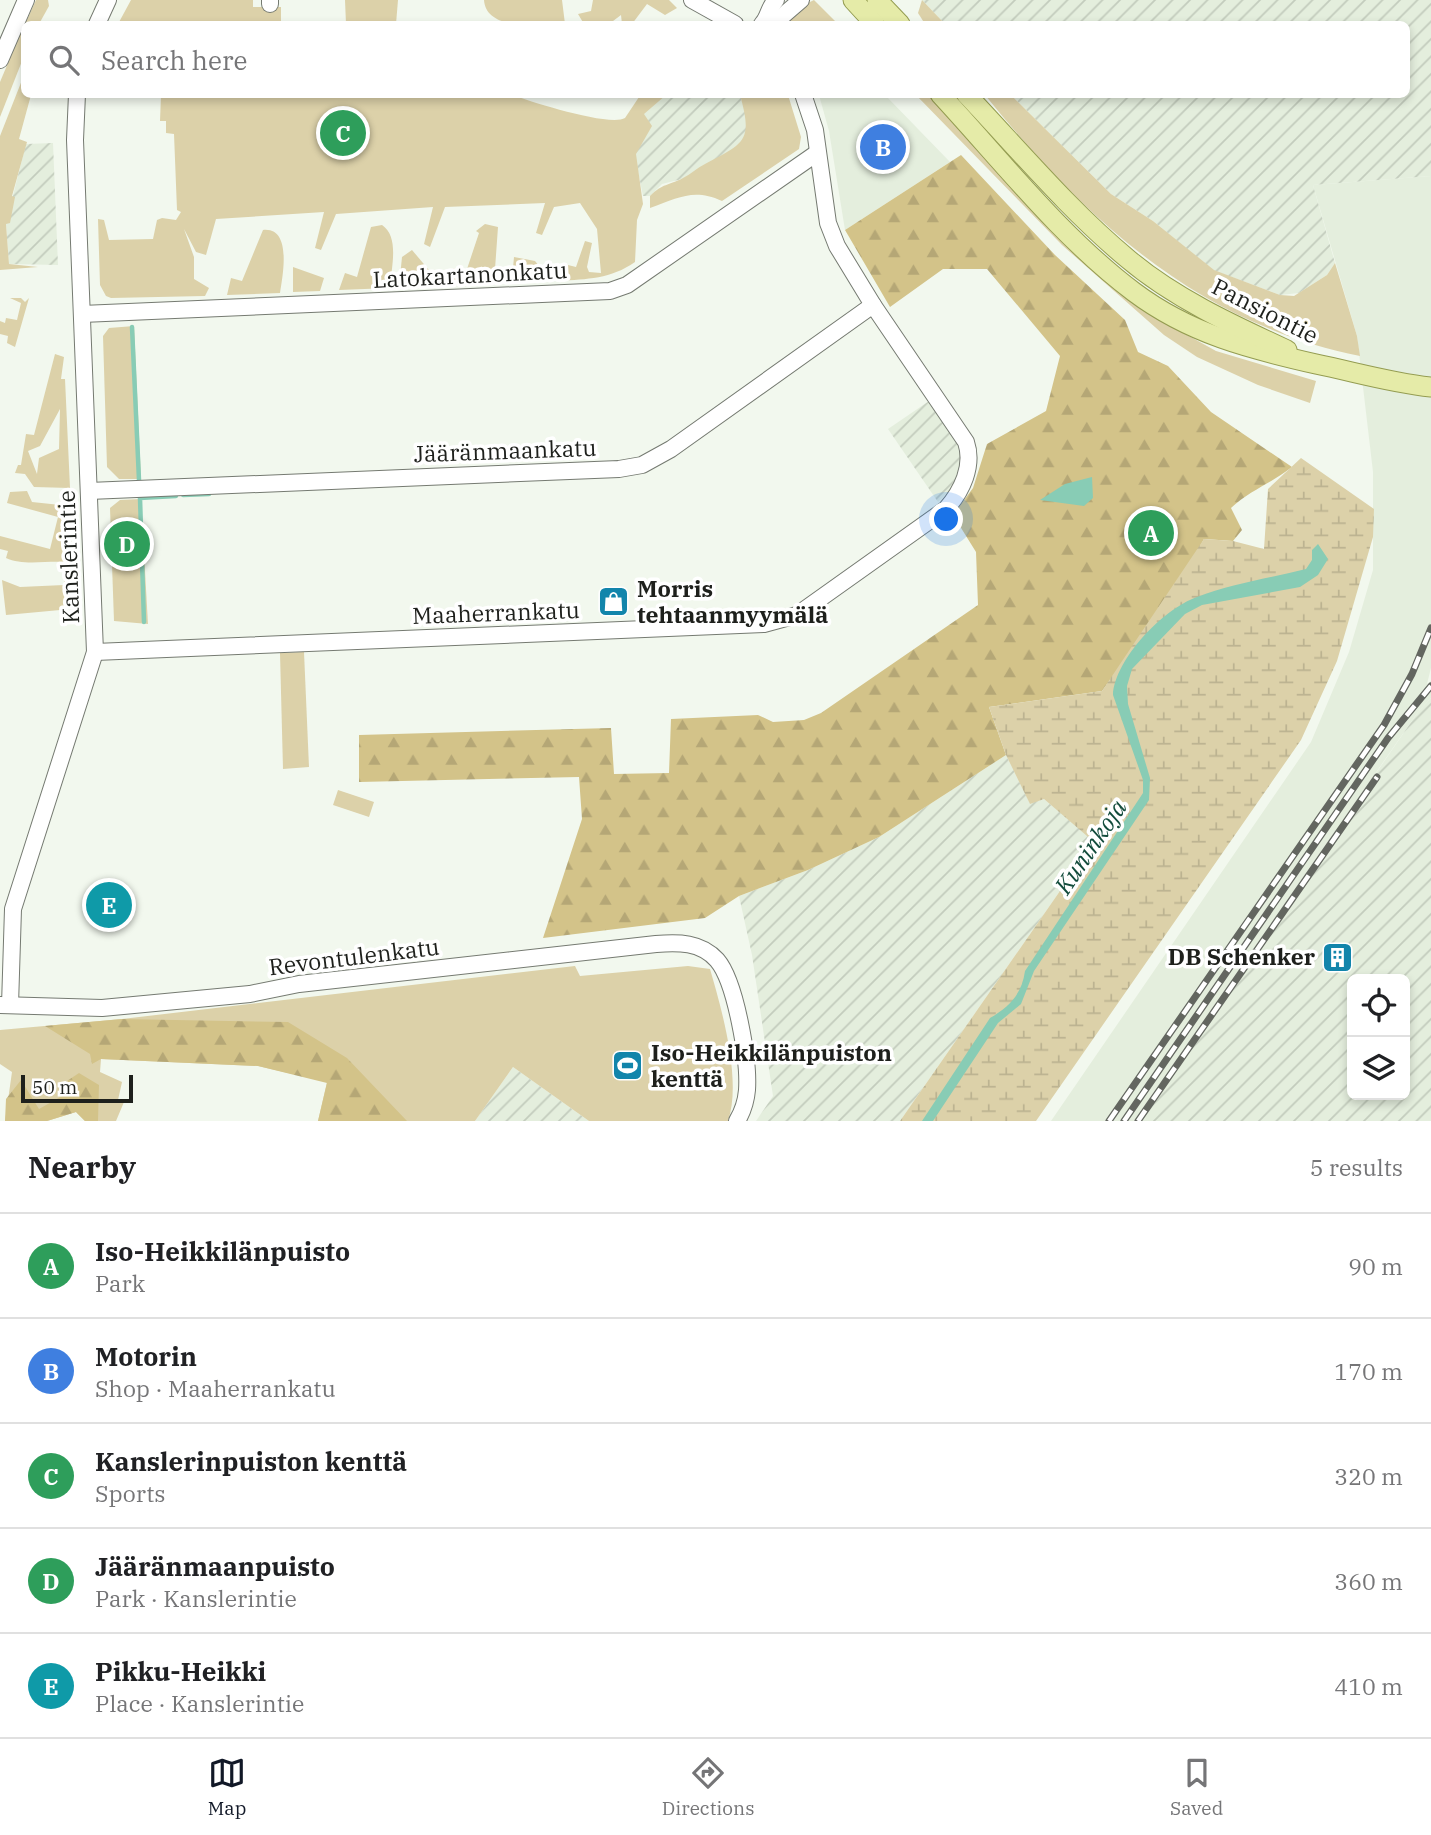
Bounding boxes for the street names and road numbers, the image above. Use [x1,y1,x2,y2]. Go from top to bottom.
street label: Latokartanonkatu [372,254,568,294]
street label: Pansiontie [1207,271,1324,350]
street label: Jääränmaankatu [413,432,597,468]
street label: Kanslerintie [51,490,85,624]
street label: Maaherrankatu [412,594,580,630]
street label: Revontulenkatu [267,931,441,981]

